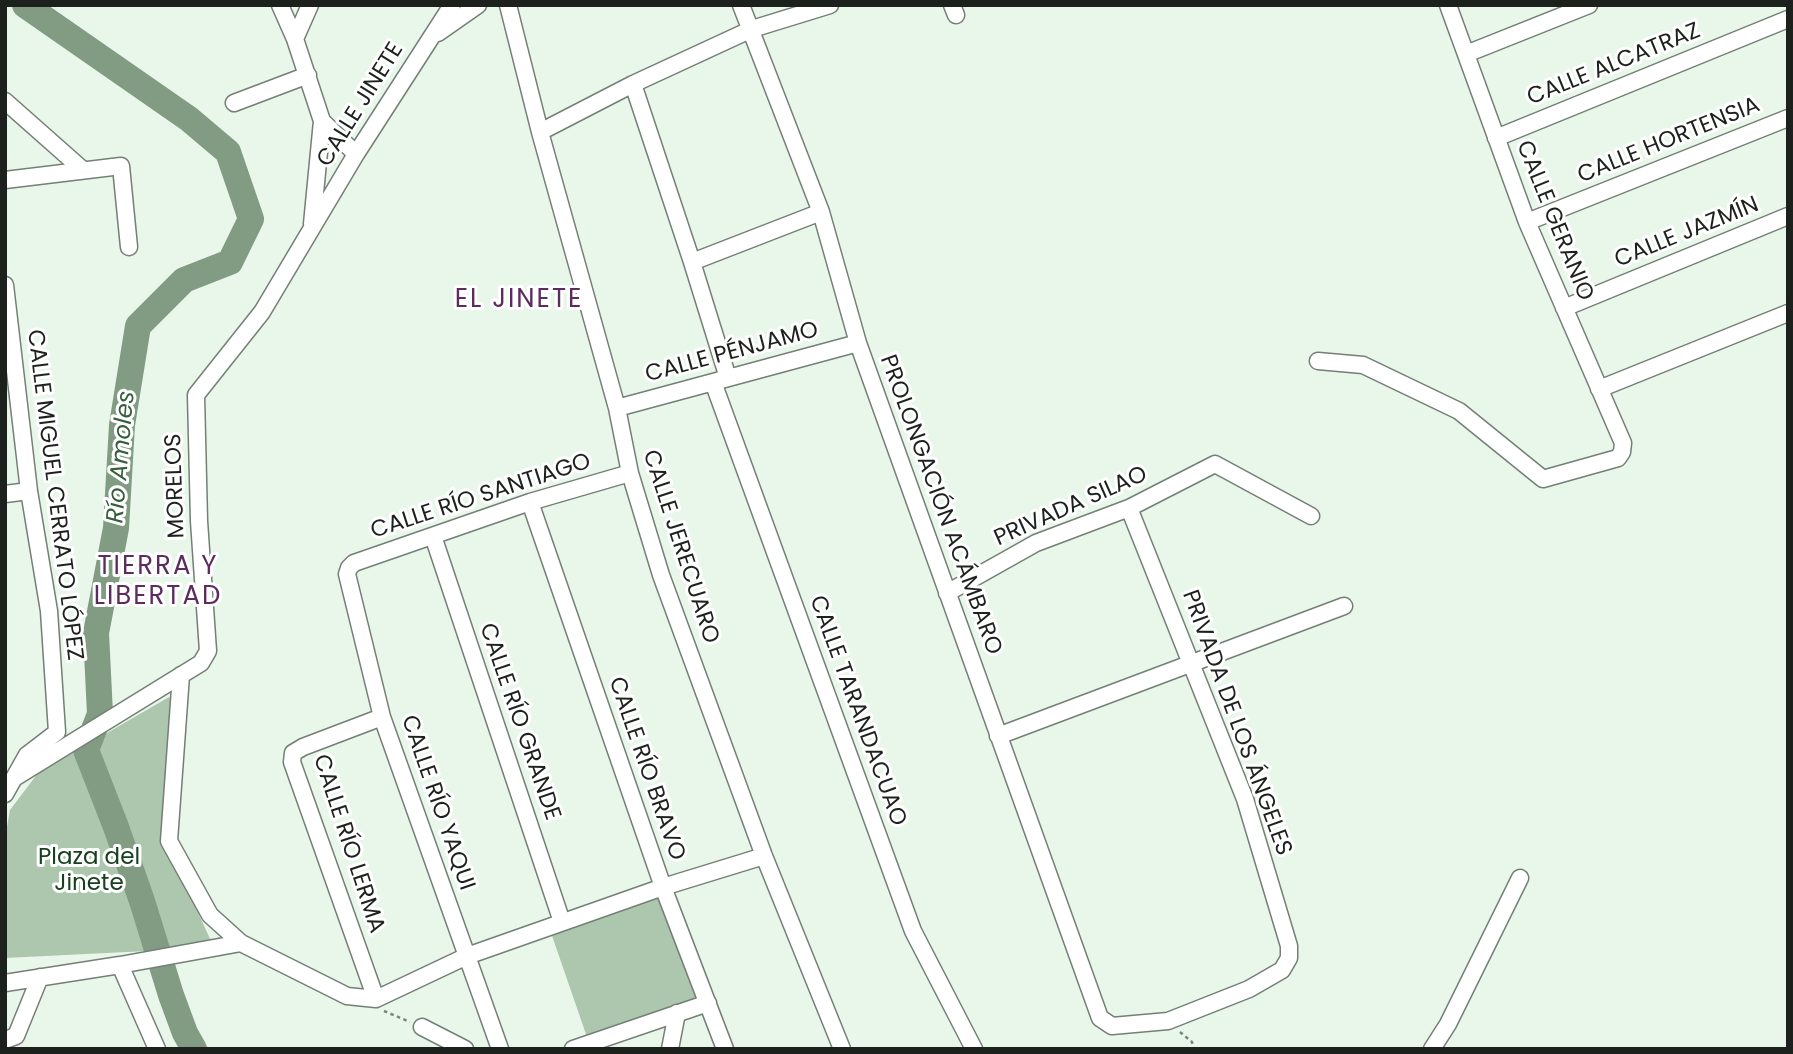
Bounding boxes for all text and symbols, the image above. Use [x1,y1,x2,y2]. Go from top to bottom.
street label: CALLE ALCATRAZ [1523,18,1705,112]
street label: CALLE JINETE [312,38,410,172]
street label: CALLE HORTENSIA [1574,92,1764,190]
street label: CALLE GERANIO [1509,137,1599,305]
street label: CALLE JAZMÍN [1611,192,1763,274]
district label: EL JINETE [456,284,582,316]
street label: CALLE PÉNJAMO [642,317,822,389]
street label: CALLE MIGUEL CERRATO LÓPEZ [20,328,88,662]
street label: PROLONGACIÓN ACÁMBARO [873,351,1007,659]
water label: Río Amoles [102,390,142,524]
street label: MORELOS [160,433,192,539]
street label: CALLE JERECUARO [636,447,724,647]
street label: CALLE RÍO SANTIAGO [368,448,594,546]
street label: PRIVADA SILAO [990,461,1152,553]
district label: TIERRA Y LIBERTAD [95,551,221,612]
street label: PRIVADA DE LOS ÁNGELES [1175,587,1297,859]
street label: CALLE TARANDACUAO [802,592,912,830]
street label: CALLE RÍO GRANDE [472,620,566,824]
street label: CALLE RÍO BRAVO [602,674,690,864]
street label: CALLE RÍO YAQUI [394,712,480,894]
street label: CALLE RÍO LERMA [306,751,390,937]
park label: Plaza del Jinete [38,844,140,898]

